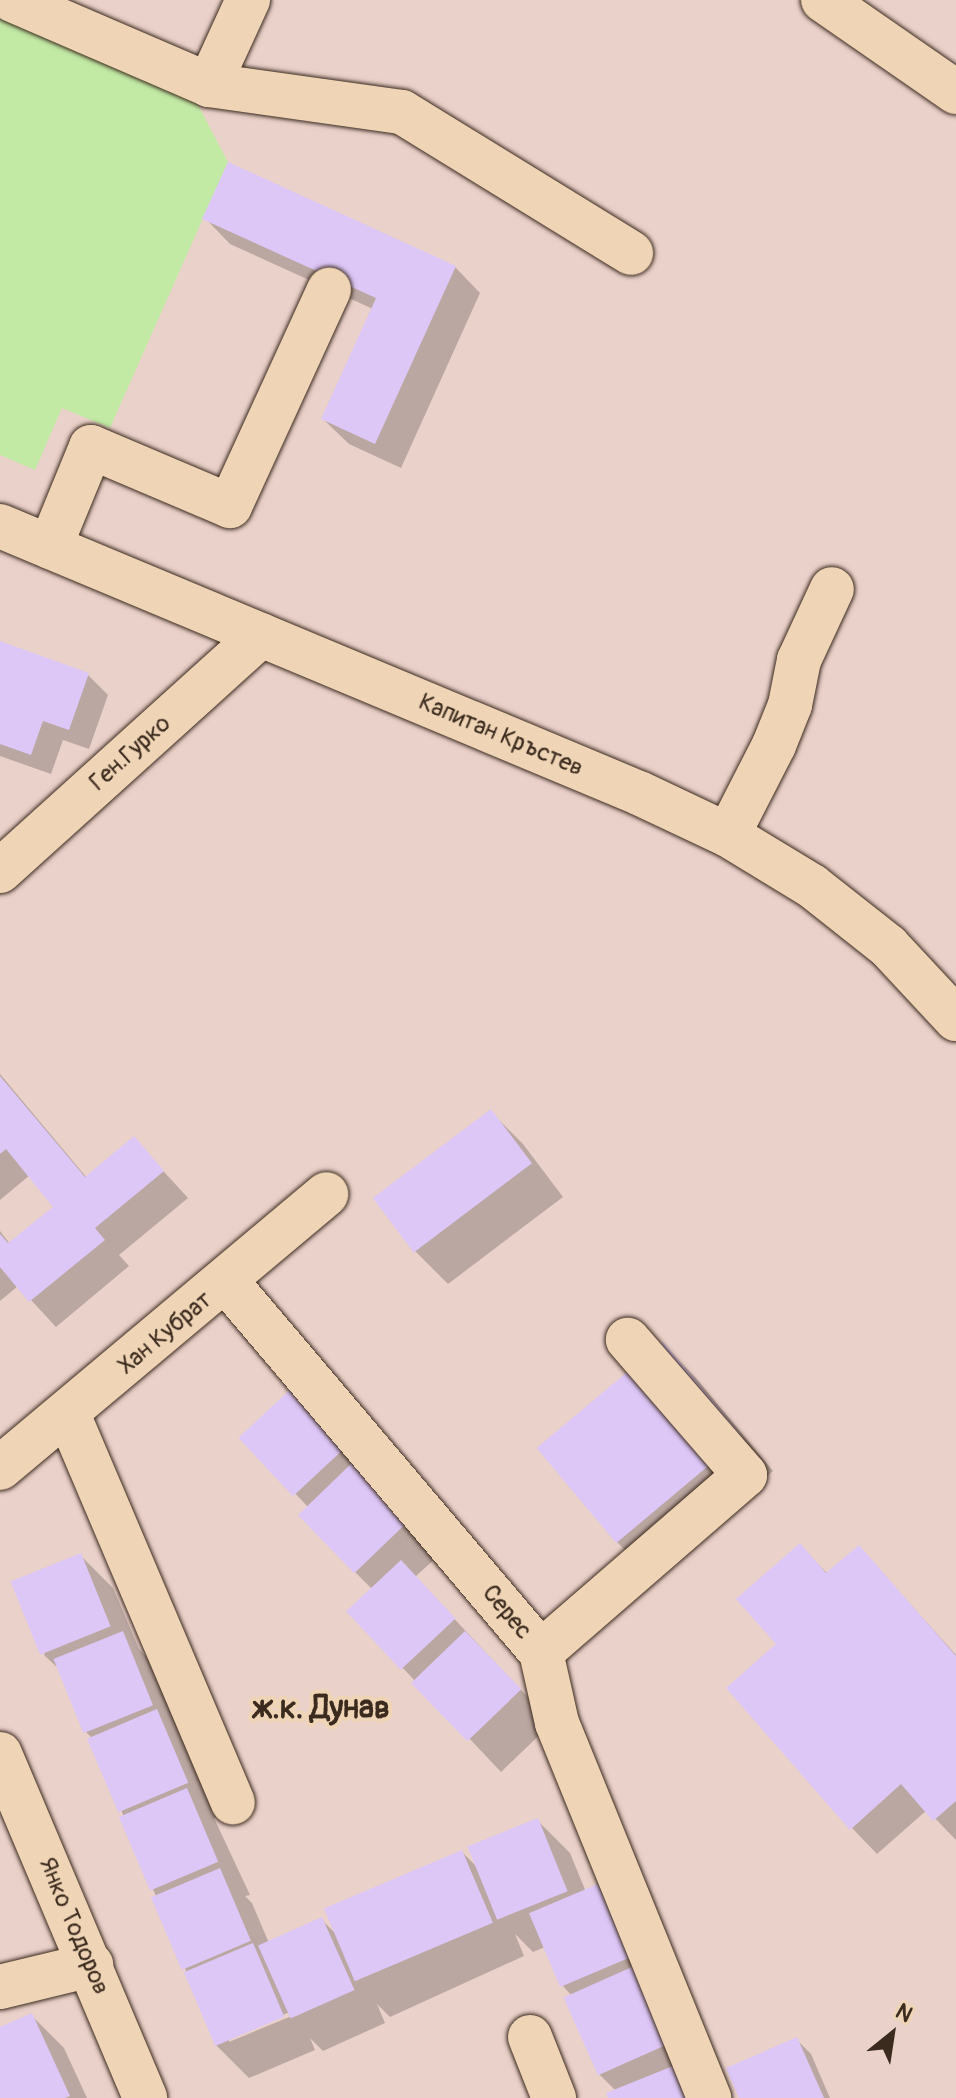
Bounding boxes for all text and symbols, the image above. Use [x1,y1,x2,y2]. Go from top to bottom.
street label: Капитан Кръстев [415,687,587,783]
street label: Ген.Гурко [84,709,176,797]
street label: Хан Кубрат [112,1285,218,1381]
street label: Серес [476,1579,538,1645]
district label: ж.к. Дунав [252,1689,390,1727]
street label: Янко Тодоров [32,1853,116,1999]
north arrow [852,1994,932,2074]
text: N [891,1997,917,2029]

